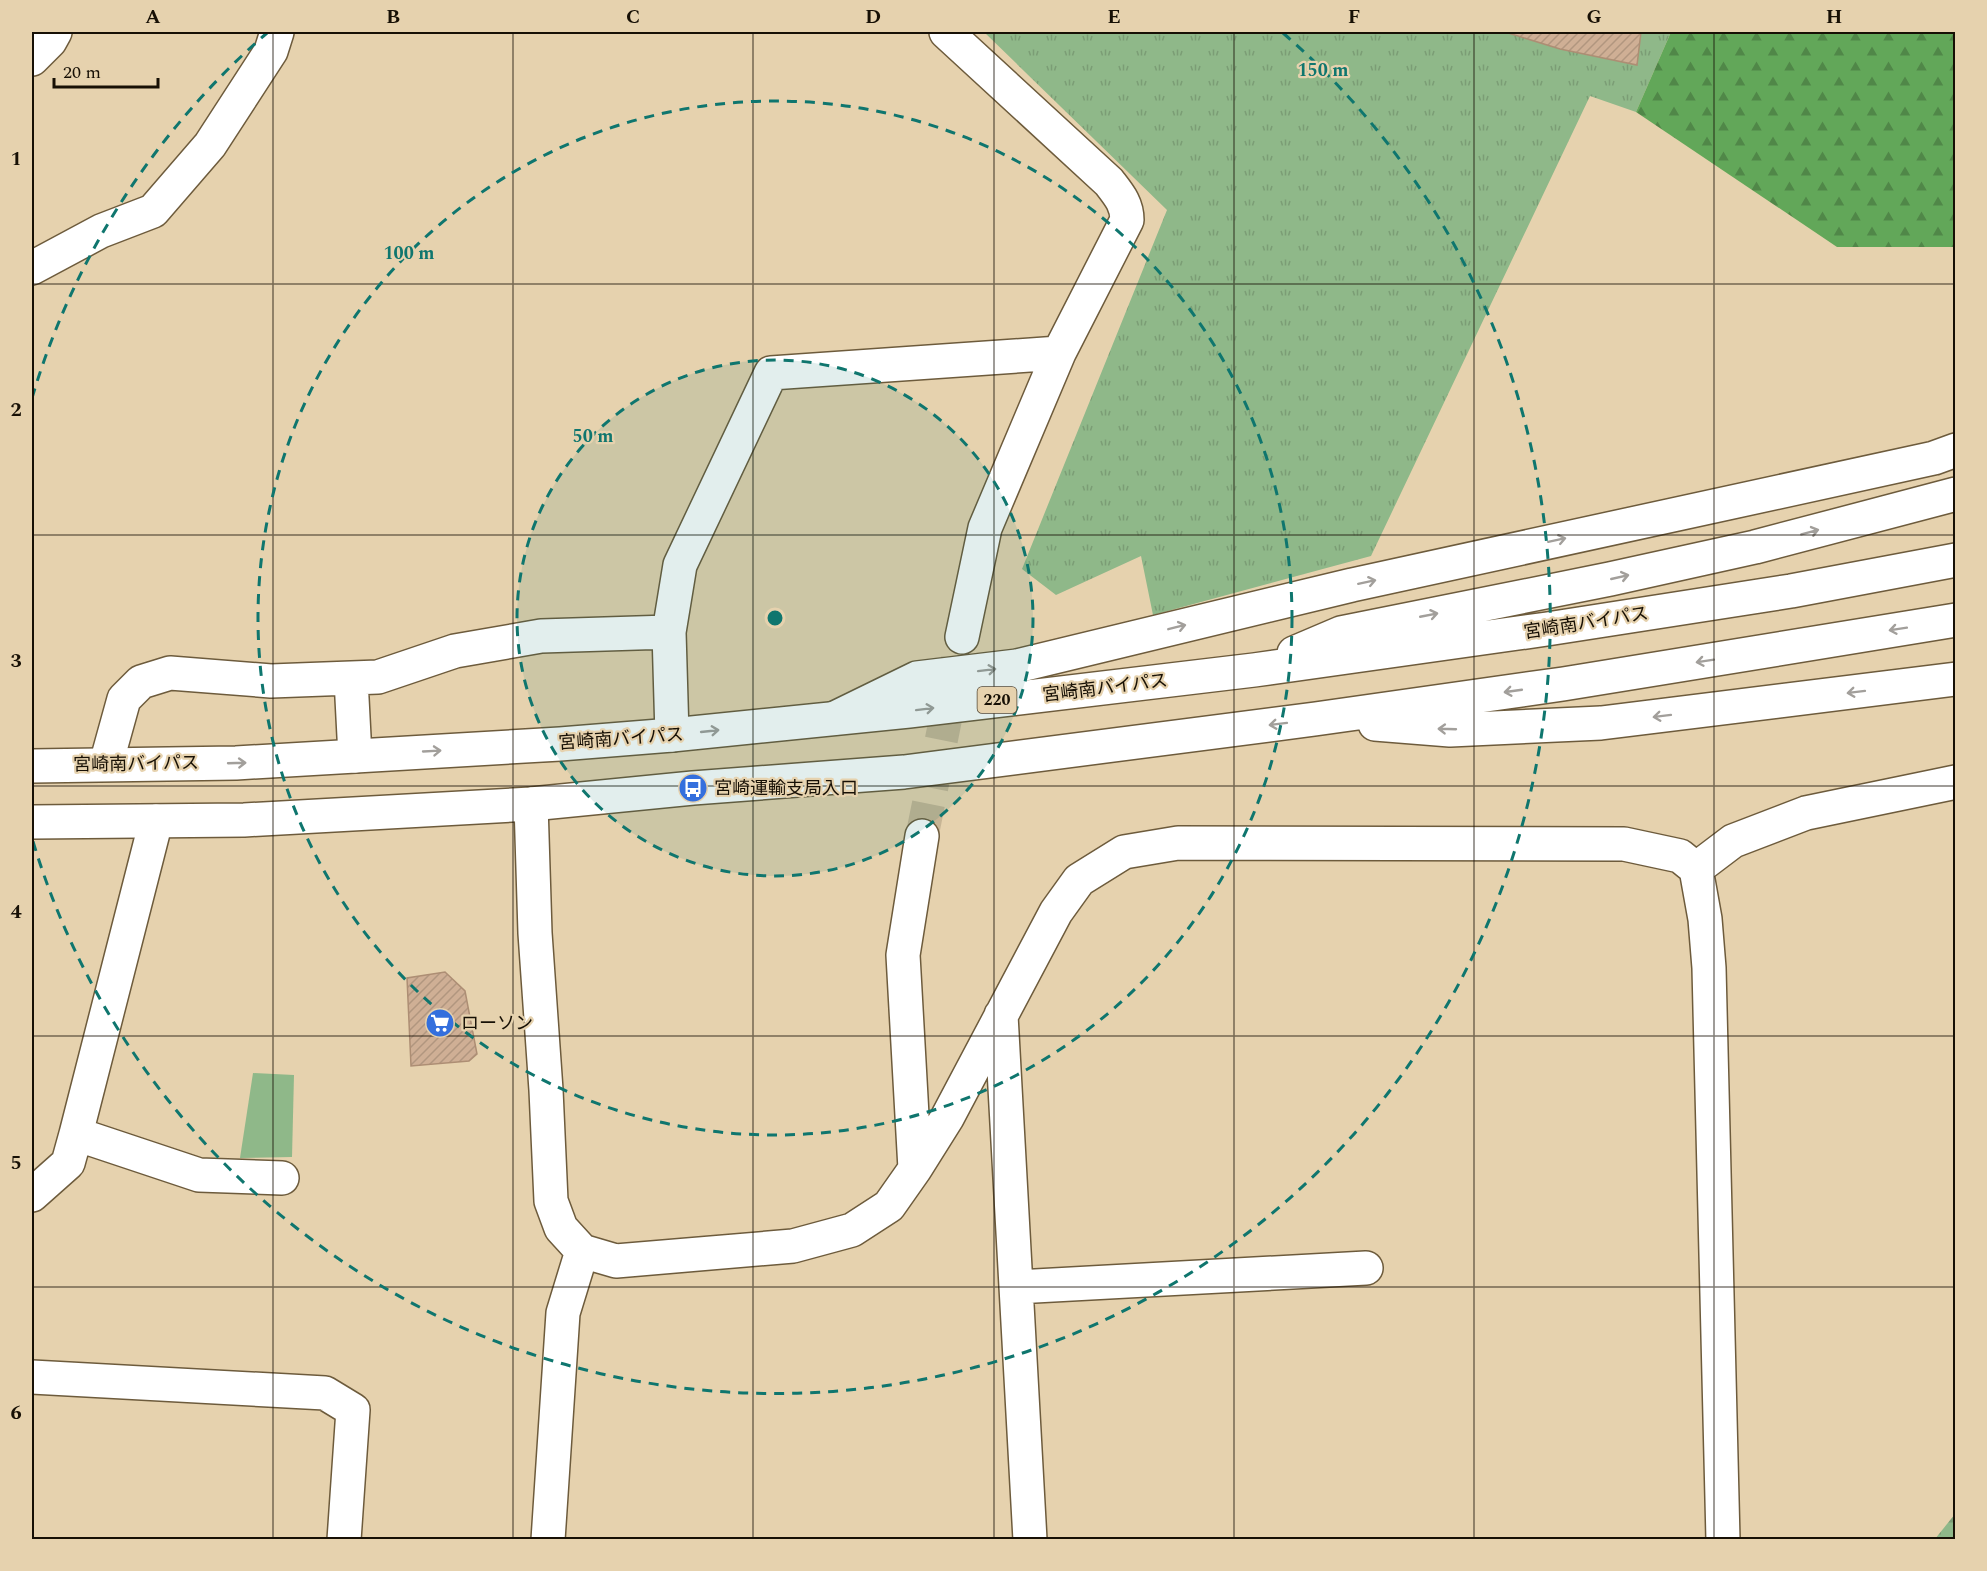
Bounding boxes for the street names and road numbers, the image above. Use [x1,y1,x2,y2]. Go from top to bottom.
street label: 宮崎南バイパス [1522,600,1650,646]
street label: 宮崎南バイパス [1041,667,1169,709]
road number: 220 [978,687,1016,713]
street label: 宮崎南バイパス [557,721,685,757]
street label: 宮崎南バイパス [73,749,199,779]

